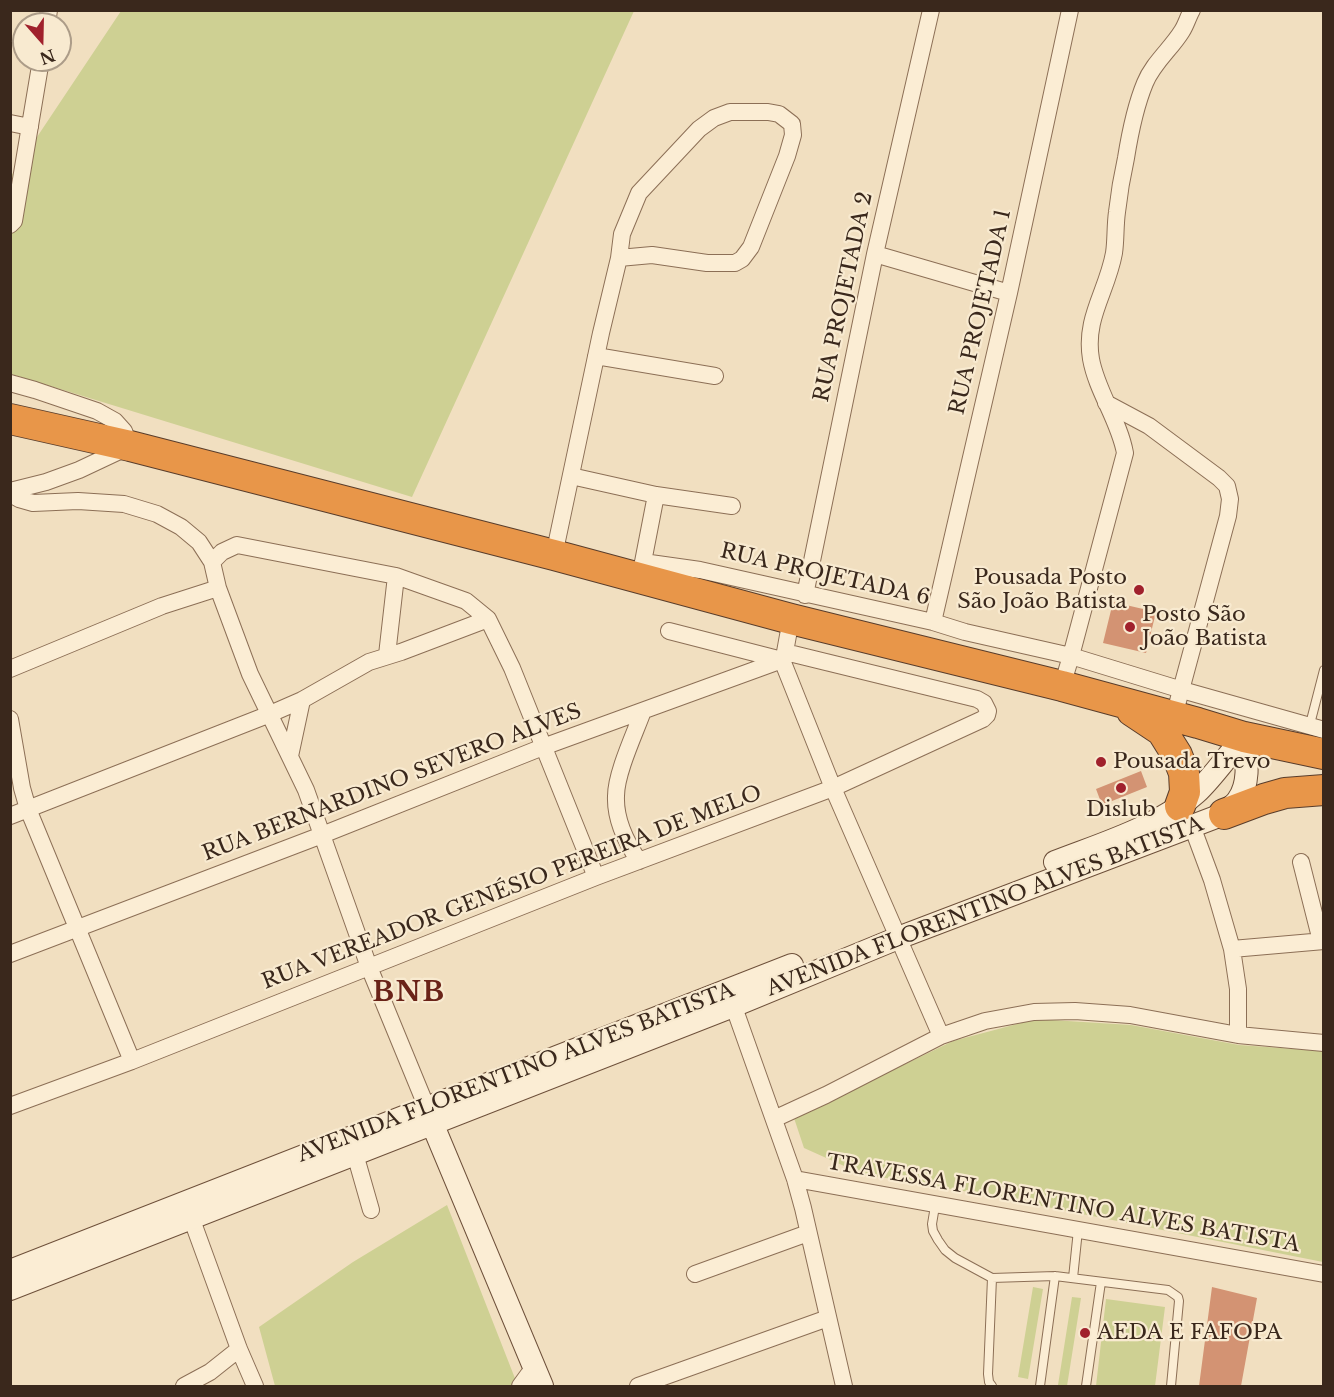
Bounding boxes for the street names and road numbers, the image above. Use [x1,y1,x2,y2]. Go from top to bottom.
street label: RUA PROJETADA 2 [809,190,879,404]
street label: RUA PROJETADA 1 [945,207,1017,417]
street label: RUA PROJETADA 6 [718,539,932,611]
street label: RUA BERNARDINO SEVERO ALVES [199,699,585,867]
street label: RUA VEREADOR GENÉSIO PEREIRA DE MELO [259,781,765,995]
street label: AVENIDA FLORENTINO ALVES BATISTA [763,812,1207,1002]
street label: AVENIDA FLORENTINO ALVES BATISTA [294,978,738,1168]
street label: TRAVESSA FLORENTINO ALVES BATISTA [824,1150,1302,1258]

